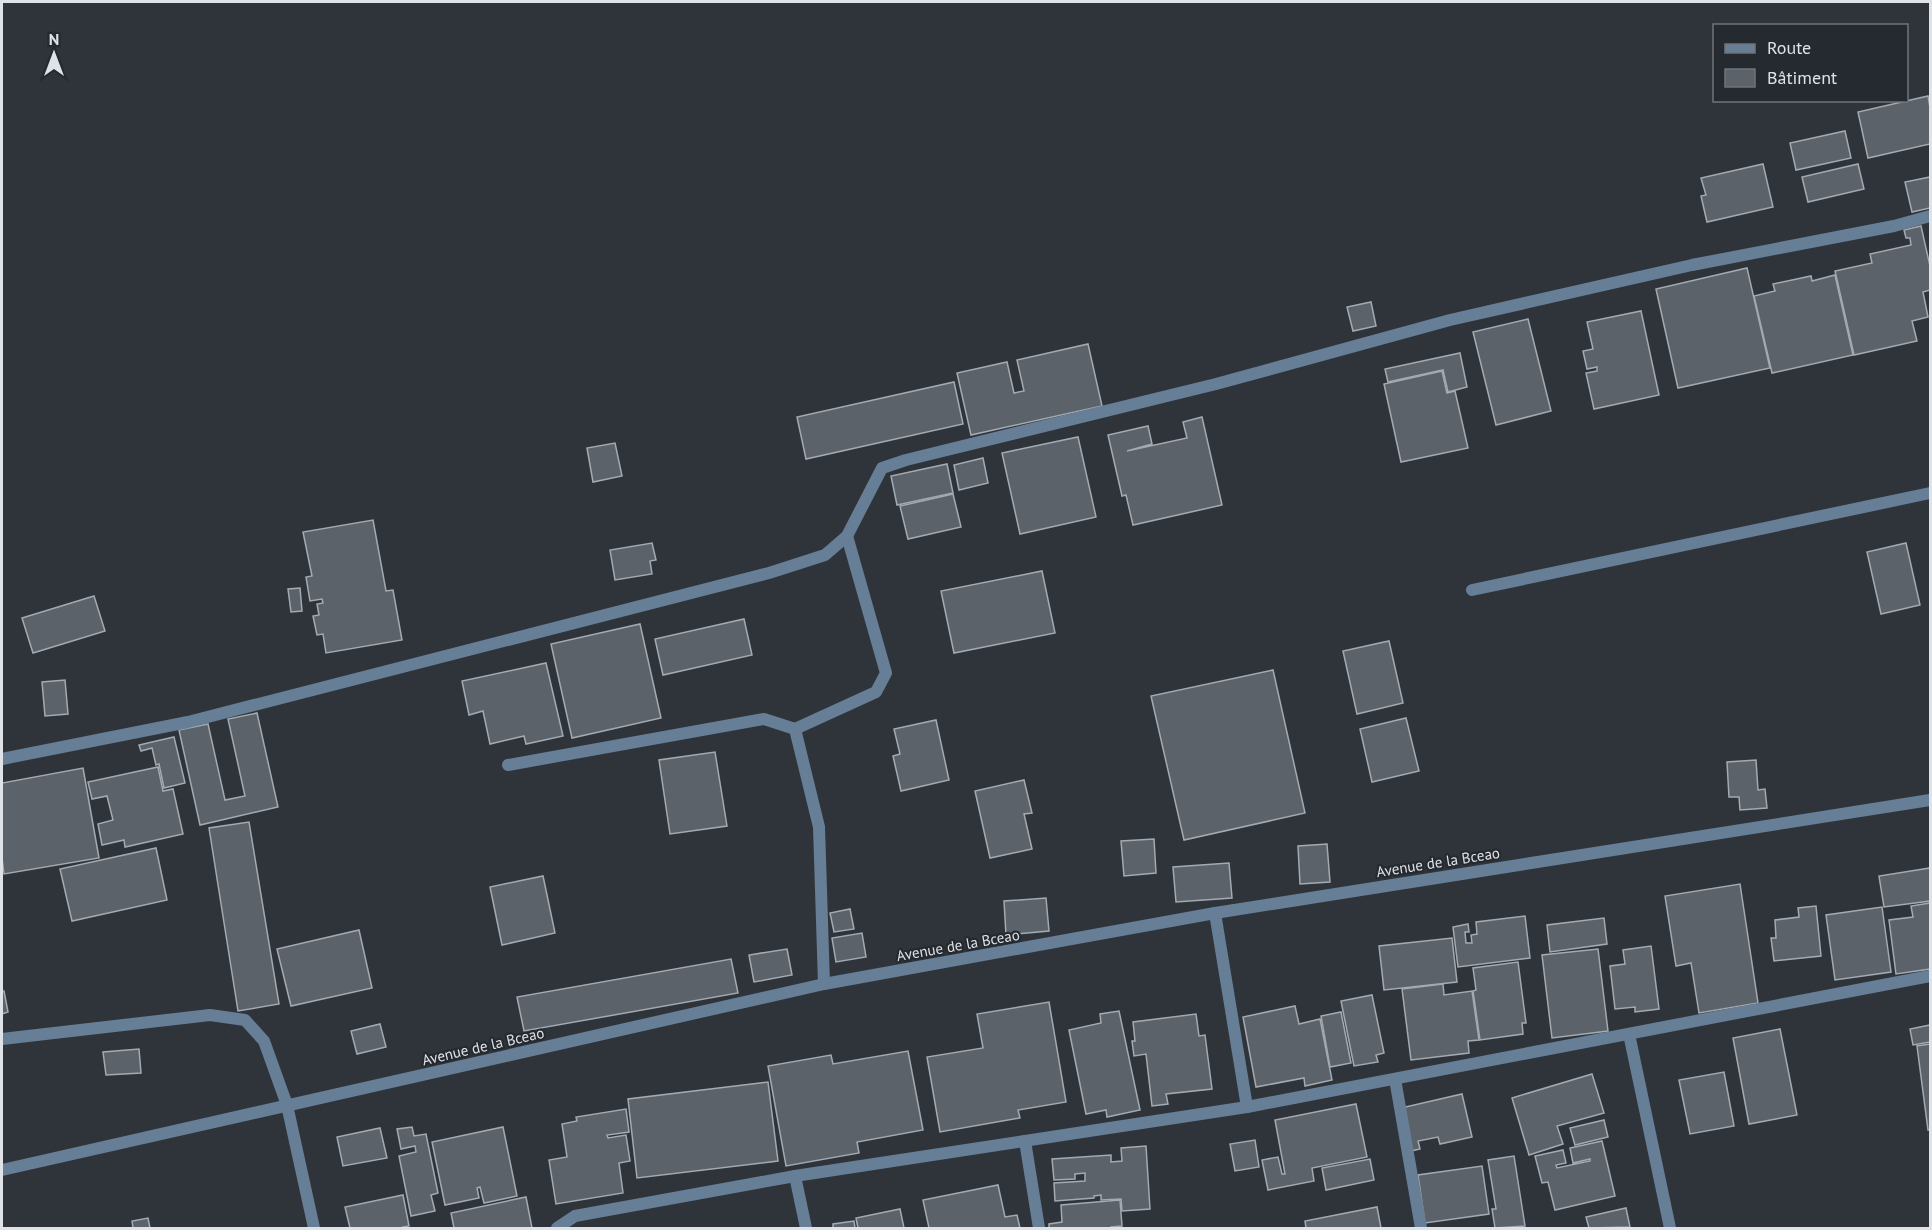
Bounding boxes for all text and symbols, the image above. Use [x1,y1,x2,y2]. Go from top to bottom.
north arrow [24,24,84,84]
legend [1713,24,1908,102]
text: N [49,29,59,49]
text: Route [1767,36,1811,59]
text: Bâtiment [1767,66,1837,89]
street label: Avenue de la Bceao [1375,843,1501,881]
street label: Avenue de la Bceao [895,925,1021,965]
street label: Avenue de la Bceao [420,1023,546,1069]

